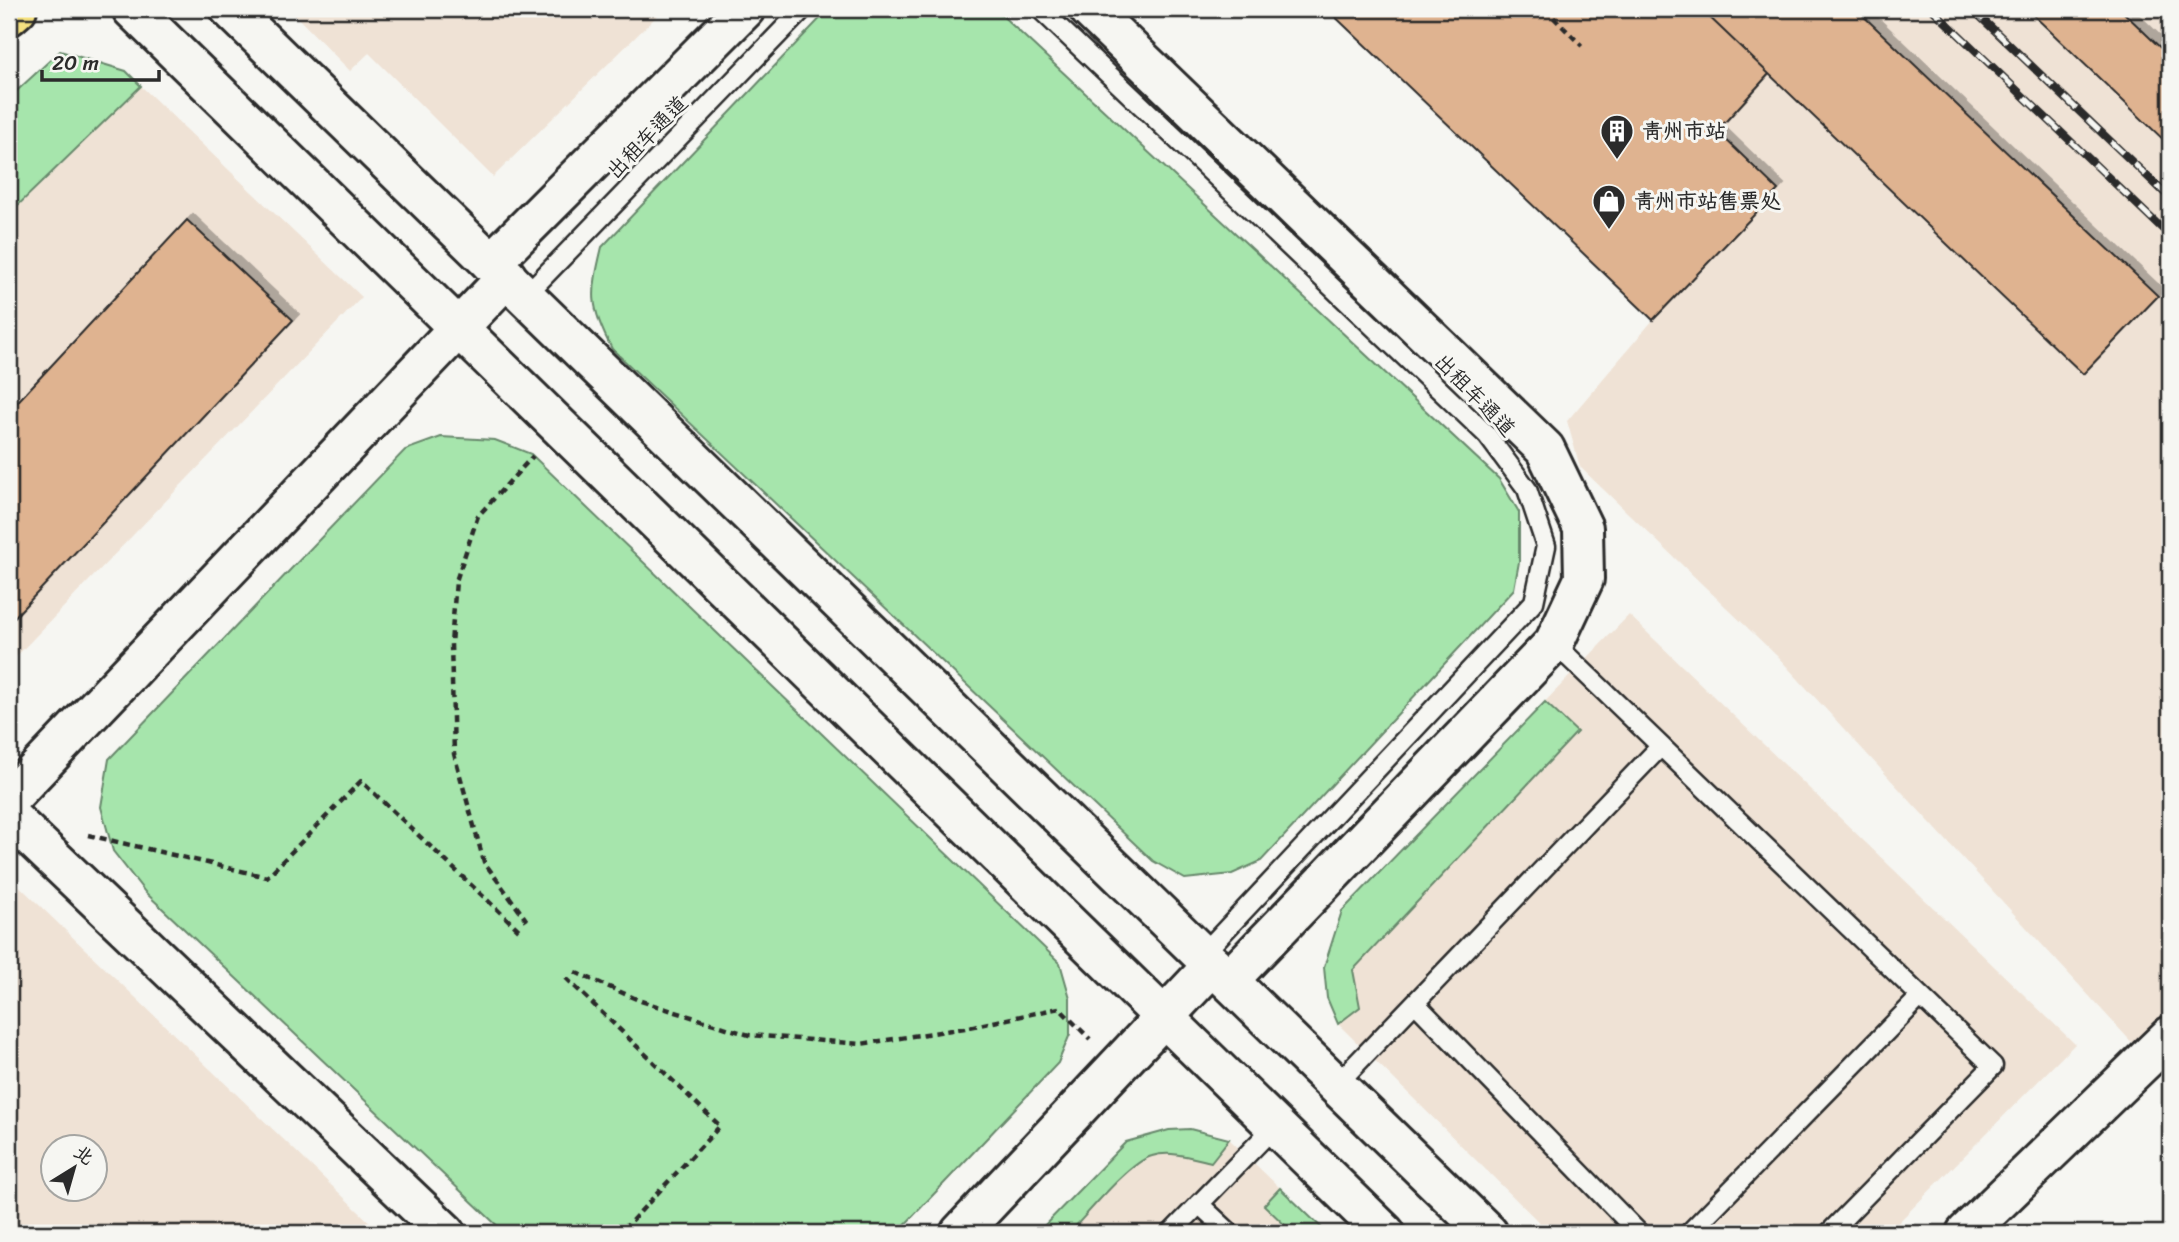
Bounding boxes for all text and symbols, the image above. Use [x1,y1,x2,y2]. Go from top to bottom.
scale bar [42,38,159,82]
text: 20 m [52,44,99,82]
street label: 出租车通道 [597,86,697,188]
building icon: 青州市站 [1598,112,1636,161]
place label: 青州市站 [1642,112,1726,150]
shop icon: 青州市站售票处 [1590,182,1628,231]
place label: 青州市站售票处 [1634,182,1781,220]
street label: 出租车通道 [1425,344,1525,446]
north arrow [38,1134,108,1204]
text: 北 [66,1136,101,1174]

